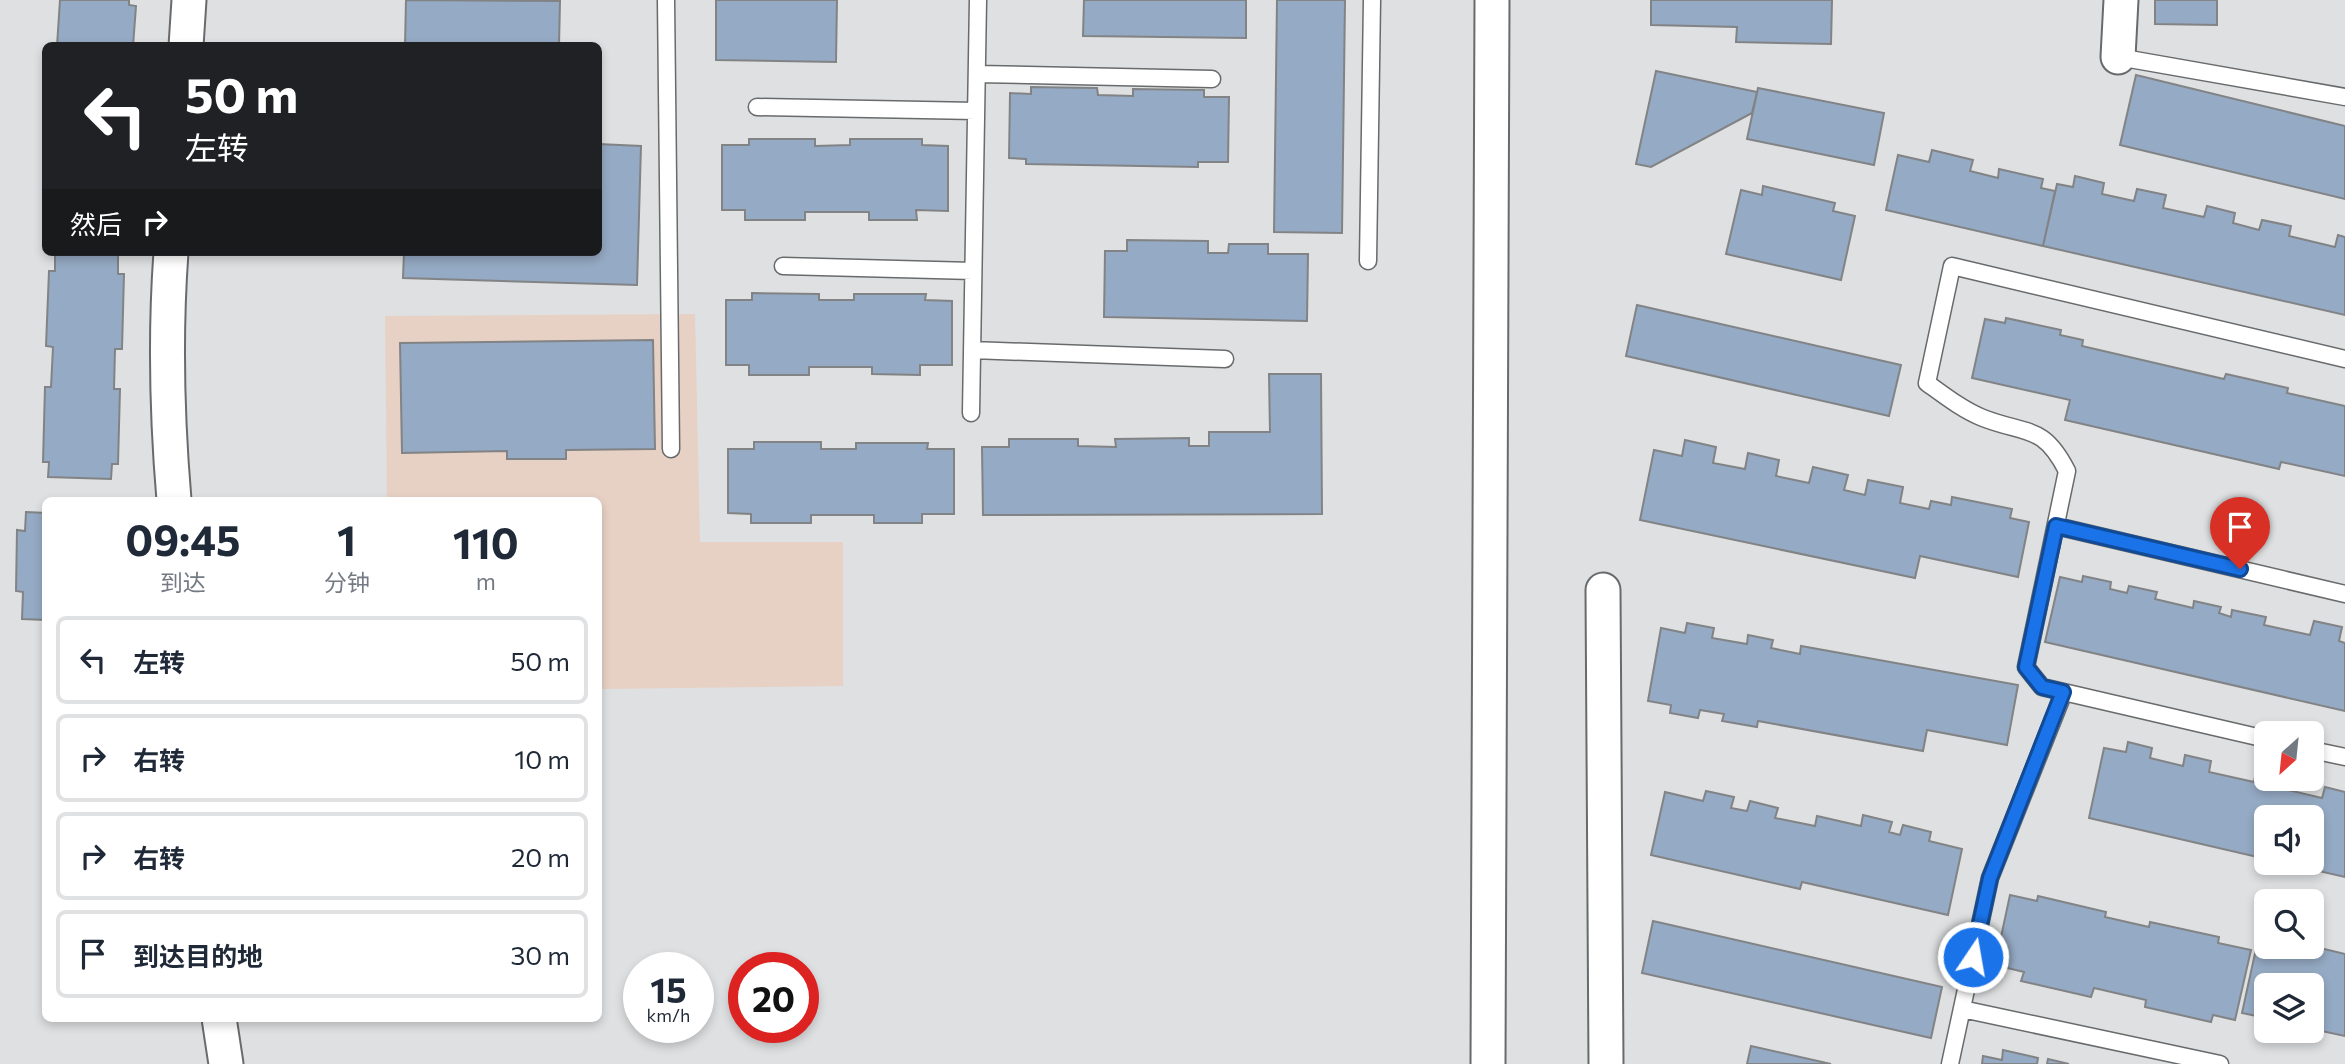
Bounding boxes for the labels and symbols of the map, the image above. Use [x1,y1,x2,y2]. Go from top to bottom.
pin [2210,497,2270,569]
north arrow [2254,721,2324,791]
position arrow [1936,920,2010,994]
speed limit sign: 20 [728,952,819,1043]

